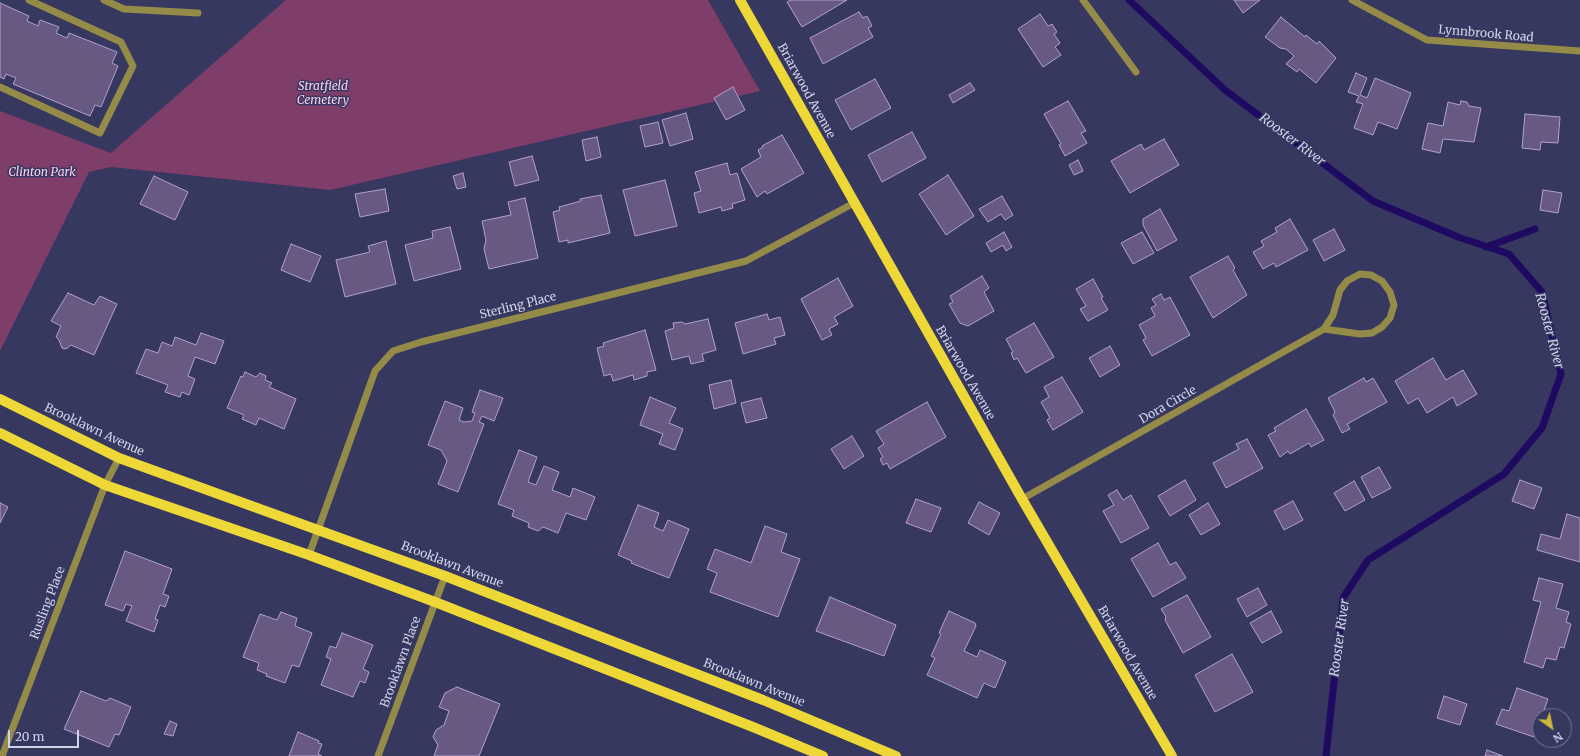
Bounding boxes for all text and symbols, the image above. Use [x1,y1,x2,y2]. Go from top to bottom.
street label: Lynnbrook Road [1438,23,1534,45]
street label: Briarwood Avenue [774,41,838,141]
park label: Stratfield Cemetery [297,80,349,108]
water label: Rooster River [1256,110,1328,170]
park label: Clinton Park [8,166,76,180]
street label: Sterling Place [478,290,558,322]
water label: Rooster River [1531,291,1567,371]
street label: Briarwood Avenue [932,323,998,423]
street label: Dora Circle [1137,383,1199,427]
street label: Brooklawn Avenue [42,401,146,459]
street label: Brooklawn Avenue [399,539,505,591]
street label: Rusling Place [27,565,69,641]
water label: Rooster River [1327,598,1353,678]
street label: Briarwood Avenue [1094,603,1160,703]
street label: Brooklawn Place [378,614,424,710]
street label: Brooklawn Avenue [701,656,807,710]
north arrow [1532,708,1572,748]
scale bar [10,722,81,748]
text: 20 m [15,729,44,744]
text: N [1551,729,1565,745]

